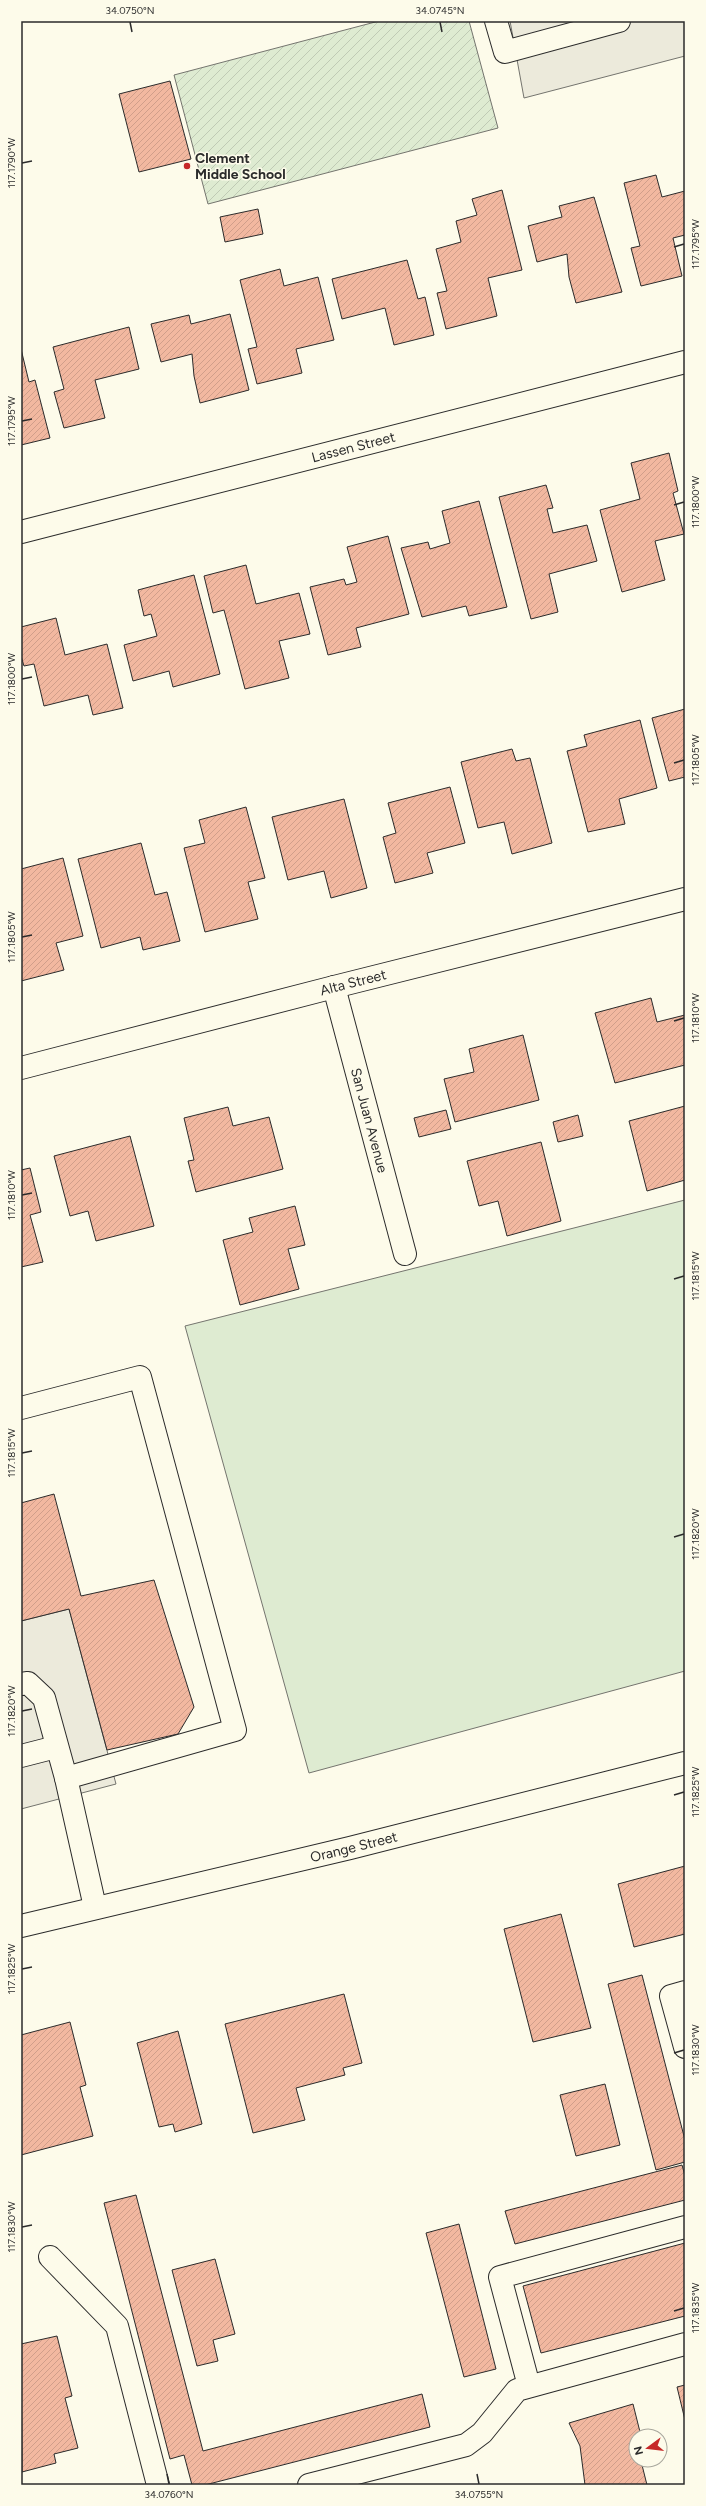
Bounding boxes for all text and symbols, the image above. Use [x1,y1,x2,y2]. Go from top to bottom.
text: 34.0750°N [105,4,155,17]
text: 34.0745°N [416,4,464,17]
text: 117.1790°W [5,137,18,188]
place label: Clement Middle School [195,150,286,183]
marker: Clement Middle School [182,161,192,171]
text: 117.1795°W [689,219,702,269]
text: 117.1795°W [5,396,18,446]
street label: Lassen Street [310,429,397,466]
text: 117.1800°W [689,476,702,528]
text: 117.1800°W [5,653,18,705]
text: 117.1805°W [689,734,702,786]
text: 117.1805°W [5,911,18,963]
street label: Alta Street [318,966,388,999]
text: 117.1810°W [689,993,702,1043]
street label: San Juan Avenue [347,1066,391,1175]
text: 117.1810°W [5,1170,18,1220]
text: 117.1815°W [689,1251,702,1301]
text: 117.1815°W [5,1428,18,1478]
text: 117.1820°W [689,1508,702,1560]
text: 117.1820°W [5,1685,18,1737]
text: 117.1825°W [689,1766,702,1817]
street label: Orange Street [309,1828,399,1866]
text: 117.1825°W [5,1943,18,1994]
text: 117.1830°W [689,2024,702,2076]
text: 117.1830°W [5,2201,18,2253]
text: 117.1835°W [689,2282,702,2333]
north arrow [628,2428,668,2468]
text: N [631,2445,646,2456]
text: 34.0760°N [144,2488,194,2501]
text: 34.0755°N [455,2488,503,2501]

